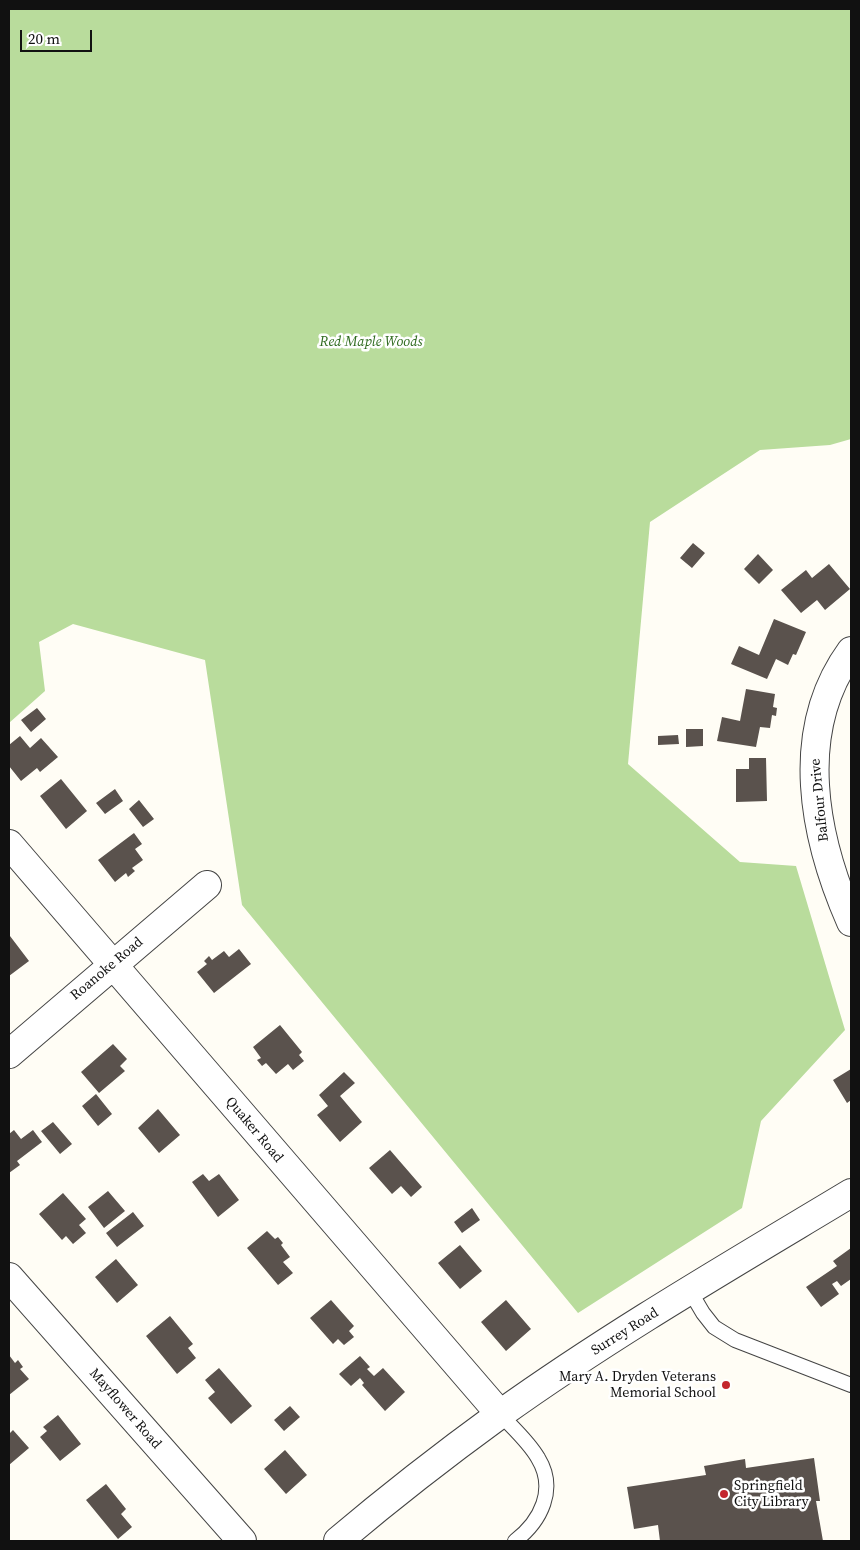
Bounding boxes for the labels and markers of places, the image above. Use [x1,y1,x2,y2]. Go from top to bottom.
place label: Mary A. Dryden Veterans Memorial School [559,1369,716,1401]
marker: Mary A. Dryden Veterans Memorial School [720,1379,732,1391]
place label: Springfield City Library [734,1478,809,1510]
marker: Springfield City Library [718,1488,730,1500]

